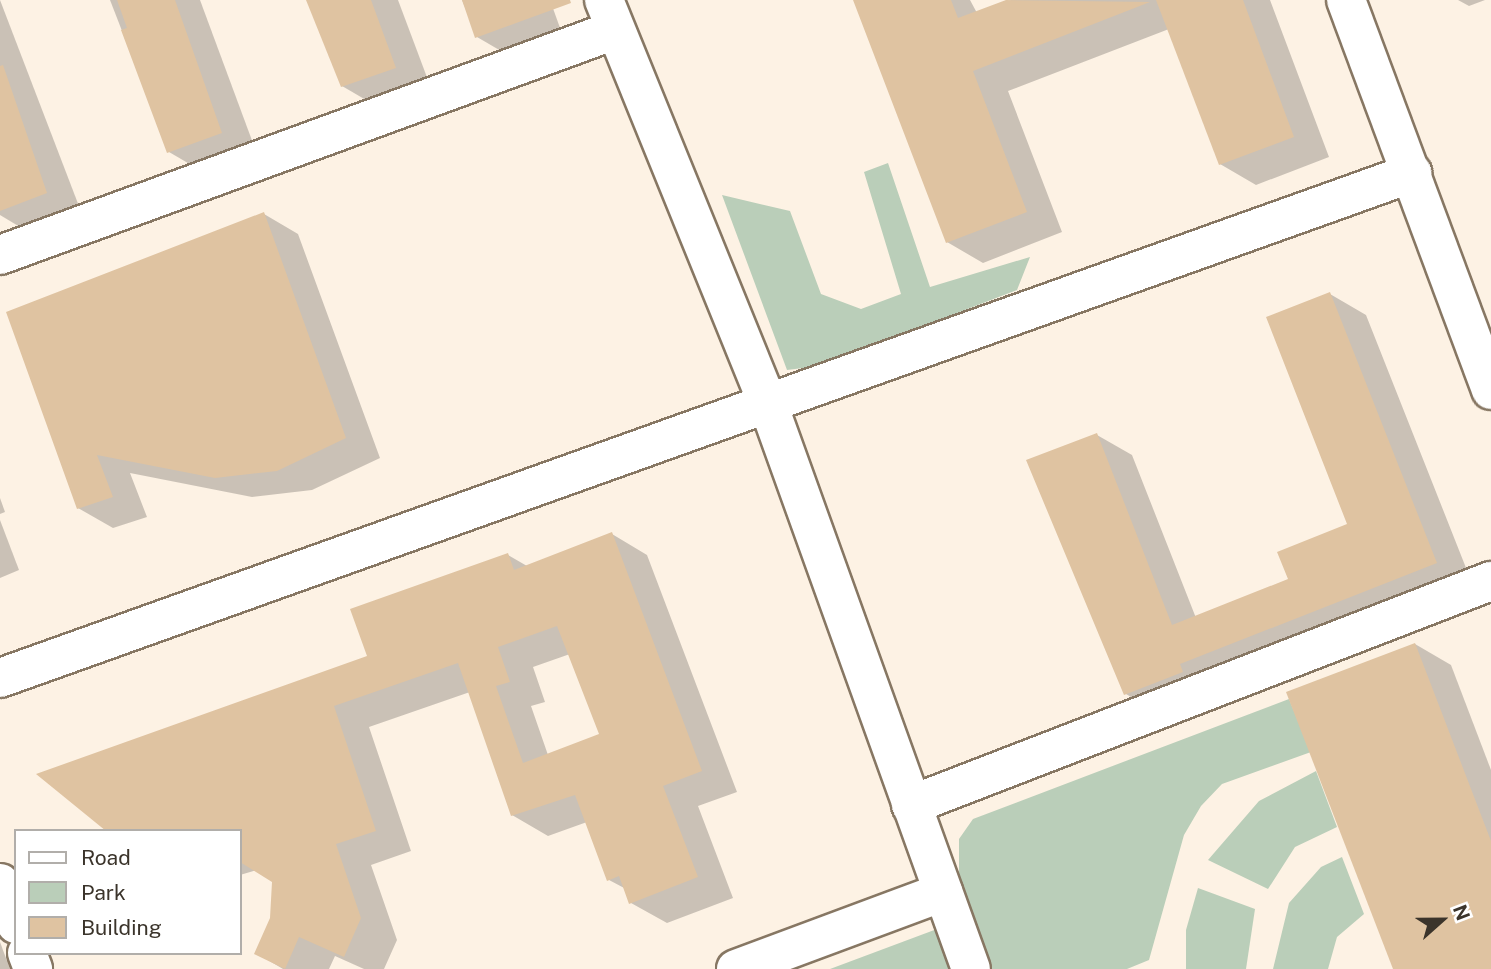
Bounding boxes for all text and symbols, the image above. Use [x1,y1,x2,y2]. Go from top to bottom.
legend [14,829,242,955]
text: Road [81,845,131,870]
text: Park [81,880,126,905]
north arrow [1407,885,1477,955]
text: N [1449,902,1475,923]
text: Building [81,915,162,940]

